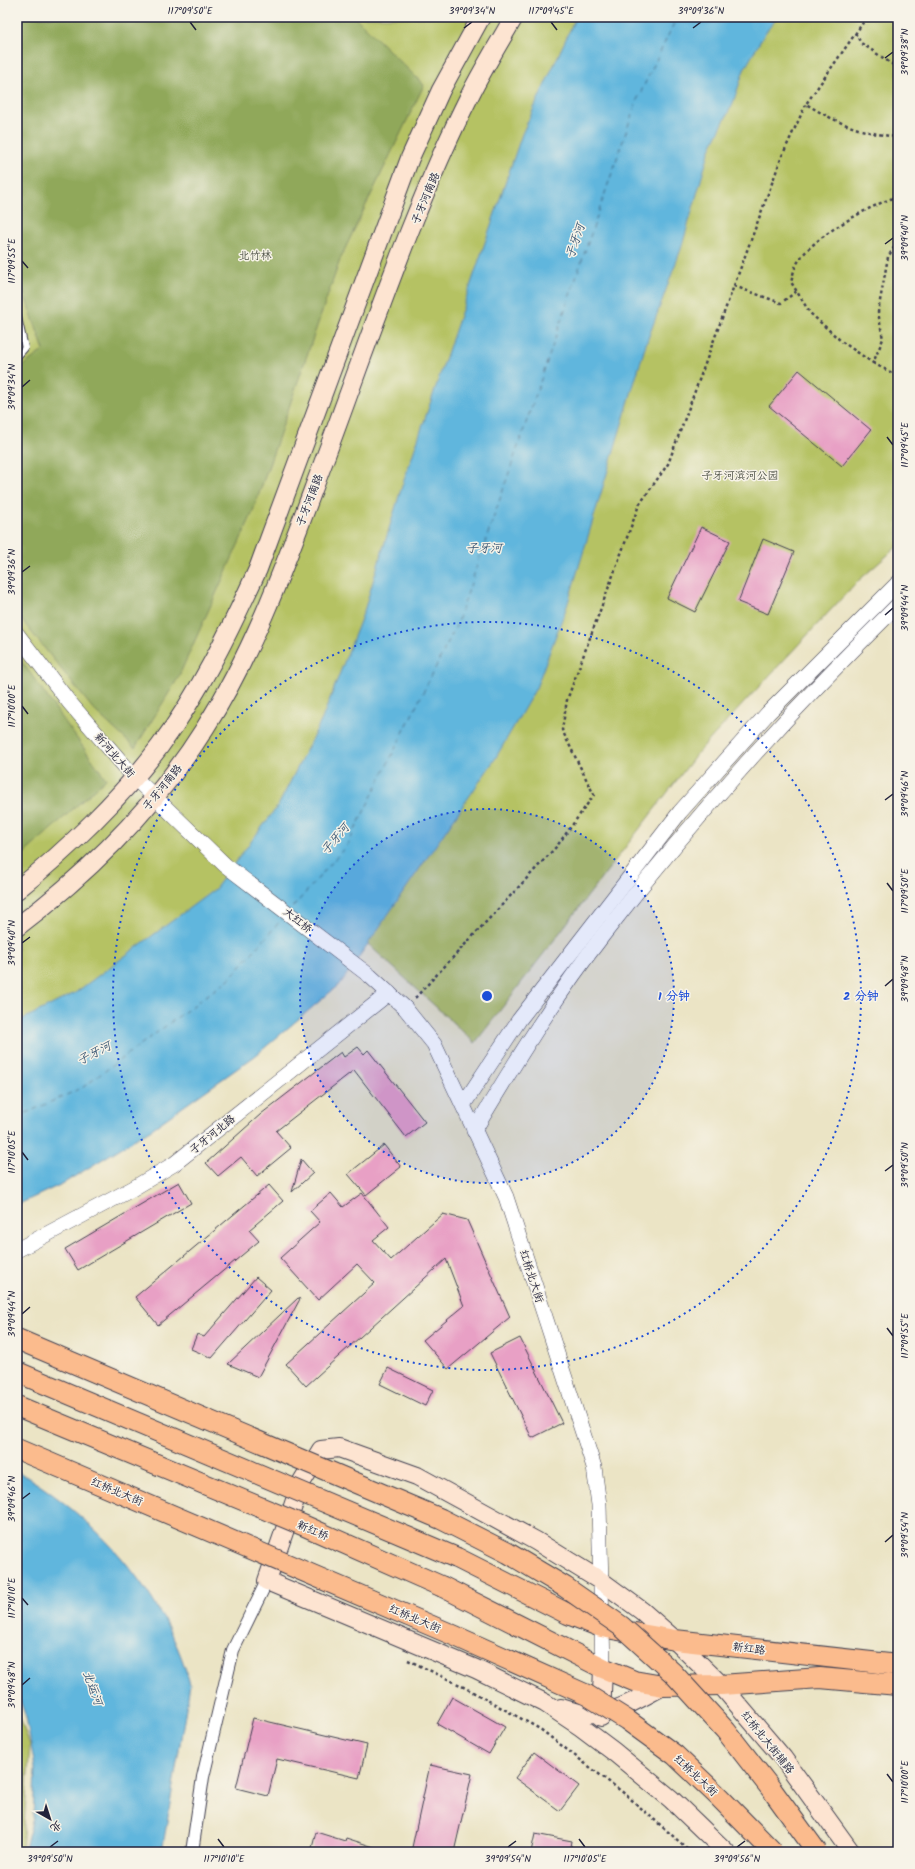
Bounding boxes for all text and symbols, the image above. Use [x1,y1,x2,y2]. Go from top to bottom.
text: 117°09'50"E [167,3,214,19]
text: 39°09'34"N [449,3,496,19]
text: 117°09'45"E [528,3,575,19]
text: 39°09'36"N [678,3,725,19]
text: 39°09'38"N [897,28,913,76]
street label: 子牙河南路 [407,170,445,227]
text: 39°09'40"N [897,215,913,261]
water label: 子牙河 [561,219,591,261]
text: 117°09'55"E [4,237,20,284]
park label: 北竹林 [239,247,272,265]
text: 39°09'34"N [4,363,20,410]
text: 117°09'45"E [897,421,913,468]
park label: 子牙河滨河公园 [702,467,779,485]
street label: 子牙河南路 [292,471,328,529]
water label: 子牙河 [466,539,504,558]
text: 39°09'36"N [4,548,20,595]
text: 39°09'44"N [897,585,913,631]
text: 117°10'00"E [4,683,20,728]
street label: 新河北大街 [89,729,140,783]
street label: 子牙河南路 [138,761,187,815]
text: 39°09'46"N [897,771,913,817]
water label: 子牙河 [317,818,356,859]
text: 117°09'50"E [897,867,913,914]
street label: 大红桥 [279,904,316,938]
text: 39°09'40"N [4,920,20,966]
text: 39°09'48"N [897,955,913,1002]
text: 1 分钟 [658,987,690,1006]
text: 2 分钟 [843,987,879,1006]
centre of rings [480,989,494,1003]
water label: 子牙河 [74,1036,116,1070]
street label: 子牙河北路 [186,1110,240,1159]
text: 117°10'05"E [4,1129,20,1174]
text: 39°09'50"N [897,1142,913,1188]
street label: 红桥北大街 [514,1247,548,1306]
text: 39°09'44"N [4,1291,20,1337]
text: 117°09'55"E [897,1312,913,1359]
street label: 红桥北大街 [88,1473,146,1511]
text: 39°09'46"N [4,1476,20,1522]
text: 39°09'54"N [897,1512,913,1558]
street label: 新红桥 [294,1516,331,1546]
text: 117°10'10"E [4,1576,20,1619]
street label: 红桥北大街 [386,1600,444,1638]
street label: 新红路 [731,1638,766,1660]
text: 39°09'48"N [4,1661,20,1708]
water label: 北运河 [77,1668,108,1710]
street label: 红桥北大街辅路 [736,1707,798,1778]
street label: 红桥北大街 [669,1750,722,1802]
text: 117°10'00"E [897,1759,913,1804]
north arrow [30,1799,70,1839]
text: 北 [46,1816,66,1836]
text: 39°09'50"N [27,1851,73,1867]
text: 117°10'10"E [203,1851,246,1867]
text: 39°09'54"N [485,1851,531,1867]
text: 117°10'05"E [563,1851,608,1867]
text: 39°09'56"N [714,1851,760,1867]

